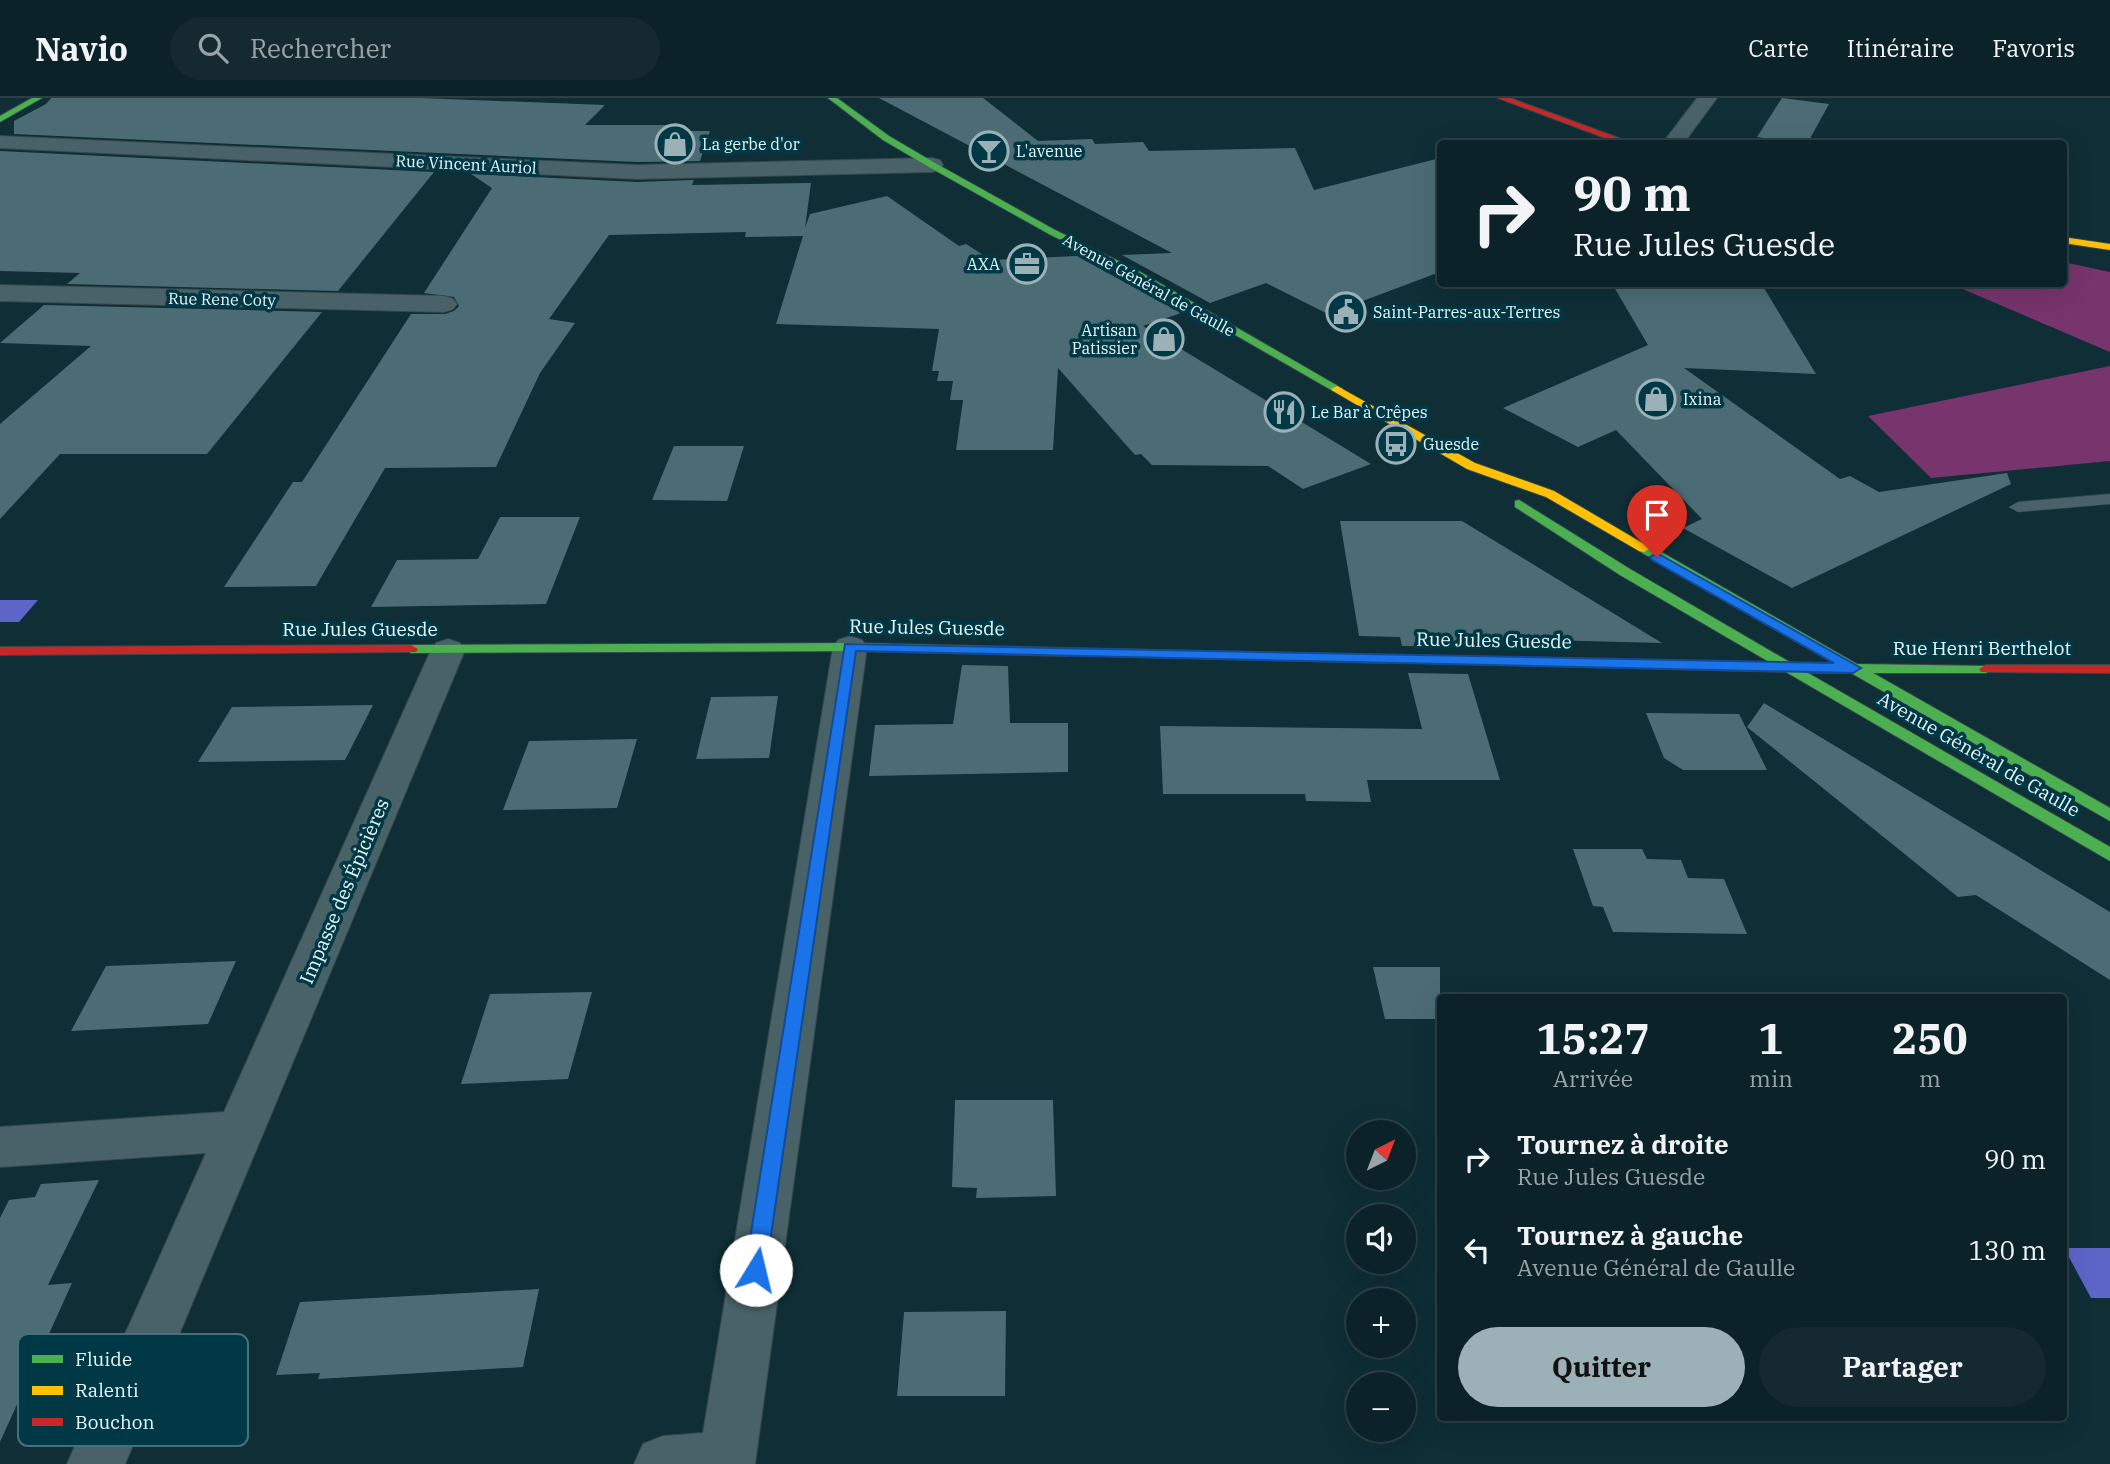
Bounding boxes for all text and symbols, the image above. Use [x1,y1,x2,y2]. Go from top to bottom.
search box [170,17,660,80]
text: Navio [35,27,128,70]
icon: search [194,29,232,67]
text: Rechercher [250,31,391,65]
text: Carte [1748,32,1809,64]
text: Itinéraire [1847,32,1954,64]
text: Favoris [1992,32,2075,64]
shop icon: La gerbe d'or [654,123,696,165]
bar icon: L'avenue [968,130,1010,172]
place label: La gerbe d'or [702,134,800,154]
place label: L'avenue [1016,141,1082,161]
street label: Rue Vincent Auriol [395,150,537,178]
text: 90 m [1573,161,1691,224]
icon: right [1458,168,1549,259]
text: Rue Jules Guesde [1573,223,1835,265]
street label: Avenue Général de Gaulle [1059,229,1239,341]
office icon: AXA [1006,243,1048,285]
place label: AXA [967,254,1000,274]
street label: Rue Rene Coty [168,288,277,310]
public building icon: Saint-Parres-aux-Tertres [1325,291,1367,333]
place label: Saint-Parres-aux-Tertres [1373,302,1560,322]
shop icon: Artisan Patissier [1143,318,1185,360]
place label: Artisan Patissier [1072,320,1137,358]
shop icon: Ixina [1635,378,1677,420]
place label: Ixina [1683,389,1722,409]
restaurant icon: Le Bar à Crêpes [1263,391,1305,433]
place label: Le Bar à Crêpes [1311,402,1428,422]
bus stop icon: Guesde [1375,423,1417,465]
place label: Guesde [1423,434,1479,454]
pin [1627,485,1687,557]
icon: arrive [1638,496,1676,534]
street label: Rue Jules Guesde [849,614,1005,640]
street label: Rue Jules Guesde [282,617,438,641]
street label: Rue Jules Guesde [1416,627,1572,653]
street label: Rue Henri Berthelot [1893,636,2072,660]
street label: Avenue Général de Gaulle [1873,686,2085,822]
street label: Impasse des Épicières [294,795,394,987]
text: 15:27 [1536,1011,1650,1066]
text: 1 [1758,1011,1784,1066]
text: 250 [1892,1011,1968,1066]
text: Arrivée [1553,1063,1633,1093]
text: min [1749,1063,1793,1093]
text: m [1919,1063,1941,1093]
north arrow [1346,1120,1416,1190]
map controls [1346,1120,1416,1442]
text: Tournez à droite [1517,1127,1729,1161]
icon: right [1458,1140,1496,1178]
text: 90 m [1984,1142,2046,1176]
text: Rue Jules Guesde [1517,1161,1705,1191]
button: sound [1346,1204,1416,1274]
text: Tournez à gauche [1517,1218,1743,1252]
icon: left [1458,1231,1496,1269]
position arrow [719,1233,793,1307]
text: 130 m [1968,1233,2046,1267]
text: Avenue Général de Gaulle [1517,1252,1795,1282]
button: + [1346,1288,1416,1358]
button: Quitter [1458,1327,1745,1407]
button: Partager [1759,1327,2046,1407]
legend [18,1334,248,1446]
text: Fluide [75,1347,132,1371]
button: − [1346,1372,1416,1442]
text: Ralenti [75,1378,139,1402]
text: Bouchon [75,1410,155,1434]

